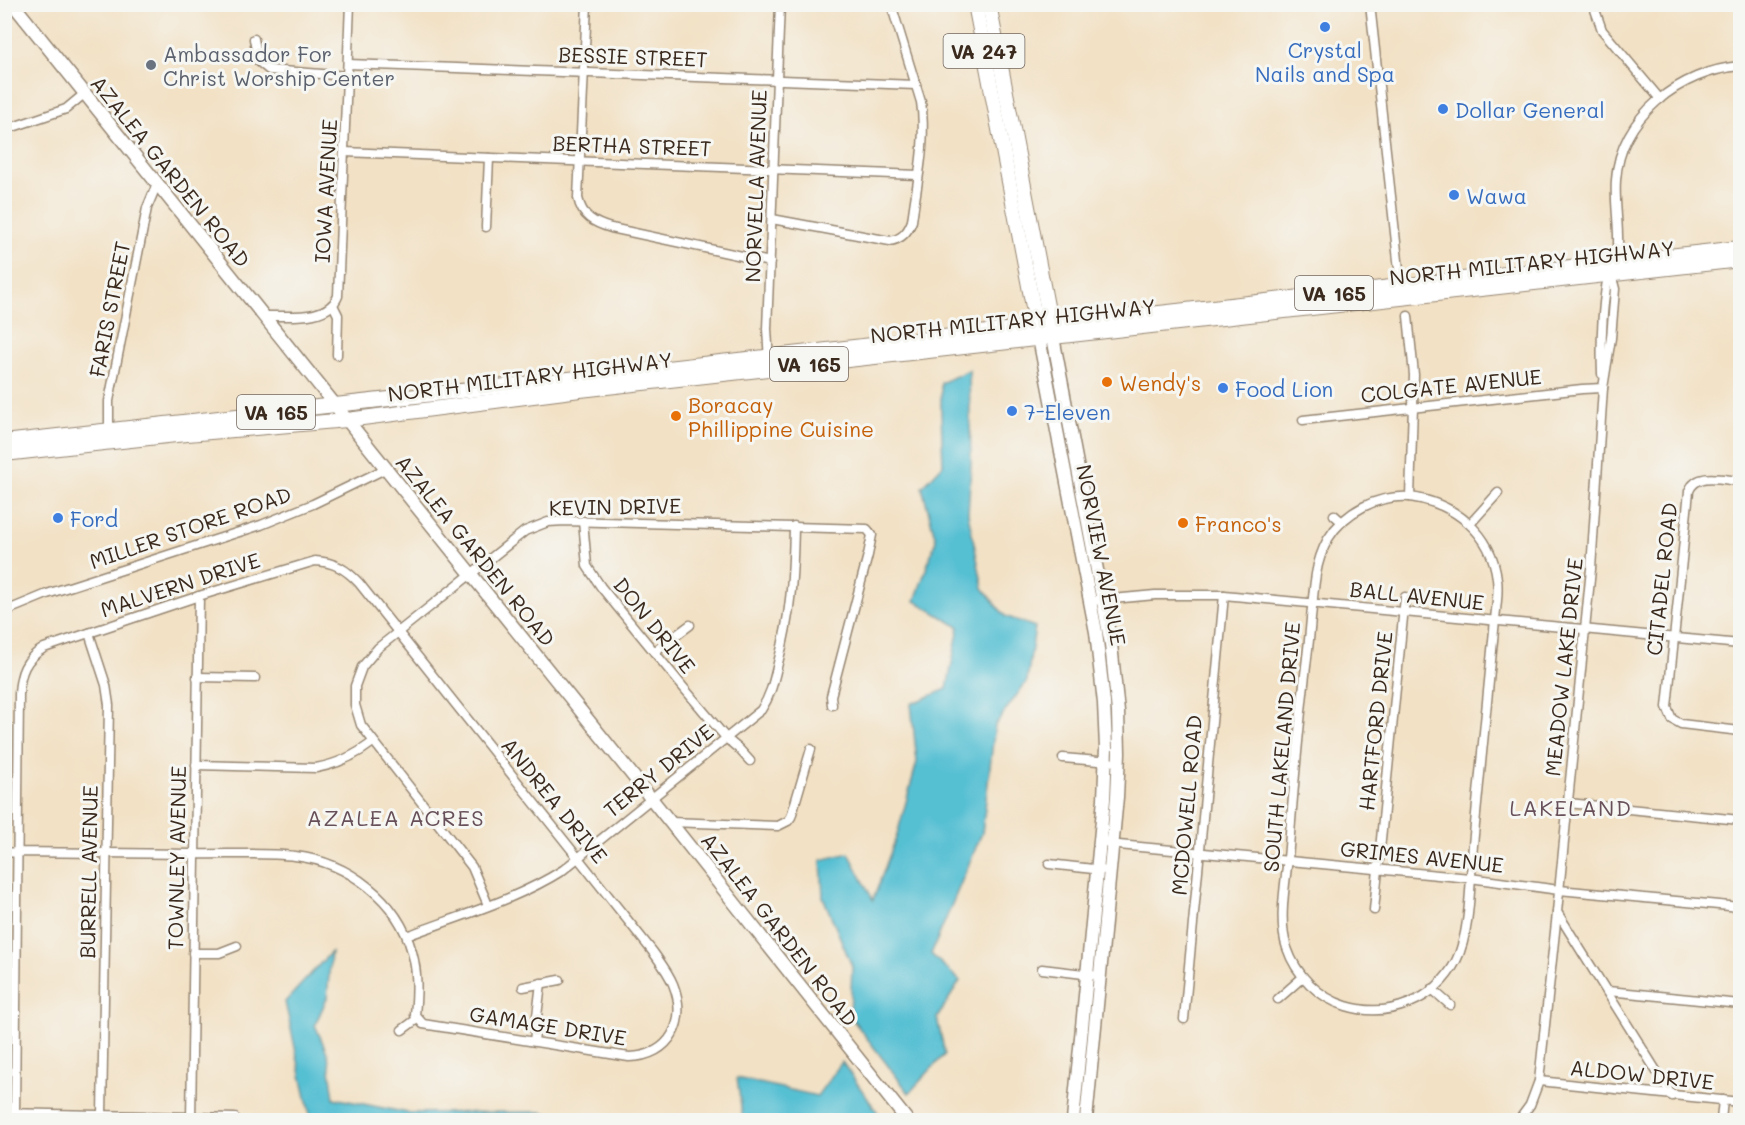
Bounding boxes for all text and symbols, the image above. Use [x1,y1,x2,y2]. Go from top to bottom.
marker: Crystal Nails and Spa [1318,20,1332,34]
road number: VA 247 [944,34,1024,68]
place label: Crystal Nails and Spa [1255,36,1395,87]
place label: Ambassador For Christ Worship Center [163,40,395,91]
street label: BESSIE STREET [558,40,708,72]
marker: Ambassador For Christ Worship Center [144,58,158,72]
street label: AZALEA GARDEN ROAD [85,70,257,272]
street label: NORVELLA AVENUE [738,89,772,283]
place label: Dollar General [1455,96,1605,123]
marker: Dollar General [1436,102,1450,116]
street label: IOWA AVENUE [308,118,342,264]
street label: BERTHA STREET [552,129,712,161]
place label: Wawa [1466,182,1527,209]
marker: Wawa [1447,188,1461,202]
street label: NORTH MILITARY HIGHWAY [1388,234,1676,290]
street label: FARIS STREET [83,239,135,379]
road number: VA 165 [1295,276,1373,310]
street label: NORTH MILITARY HIGHWAY [869,292,1157,348]
street label: NORTH MILITARY HIGHWAY [386,345,674,407]
road number: VA 165 [770,347,848,381]
street label: COLGATE AVENUE [1359,362,1543,408]
place label: Wendy's [1119,369,1201,396]
marker: Wendy's [1100,375,1114,389]
place label: Food Lion [1235,375,1333,402]
marker: Food Lion [1216,381,1230,395]
place label: Boracay Phillippine Cuisine [688,391,874,442]
road number: VA 165 [237,395,315,429]
place label: 7-Eleven [1024,398,1111,425]
marker: 7-Eleven [1005,404,1019,418]
marker: Boracay Phillippine Cuisine [669,409,683,423]
street label: AZALEA GARDEN ROAD [390,449,562,651]
street label: NORVIEW AVENUE [1071,462,1133,648]
street label: MILLER STORE ROAD [86,480,294,574]
street label: KEVIN DRIVE [549,491,681,521]
street label: CITADEL ROAD [1640,501,1682,657]
place label: Ford [70,505,118,532]
place label: Franco's [1195,510,1282,537]
marker: Ford [51,511,65,525]
marker: Franco's [1176,516,1190,530]
street label: MALVERN DRIVE [97,545,263,623]
street label: MEADOW LAKE DRIVE [1538,557,1588,777]
street label: DON DRIVE [608,571,702,679]
street label: BALL AVENUE [1349,575,1485,615]
street label: SOUTH LAKELAND DRIVE [1257,621,1305,873]
street label: HARTFORD DRIVE [1352,630,1398,812]
street label: MCDOWELL ROAD [1165,714,1207,896]
street label: TERRY DRIVE [598,717,718,823]
street label: ANDREA DRIVE [496,732,614,868]
street label: TOWNLEY AVENUE [161,766,191,950]
street label: BURRELL AVENUE [73,785,103,959]
district label: LAKELAND [1510,793,1632,822]
district label: AZALEA ACRES [307,803,485,832]
street label: AZALEA GARDEN ROAD [696,827,864,1031]
street label: GRIMES AVENUE [1339,834,1505,878]
street label: GAMAGE DRIVE [468,999,628,1051]
street label: ALDOW DRIVE [1569,1053,1715,1095]

